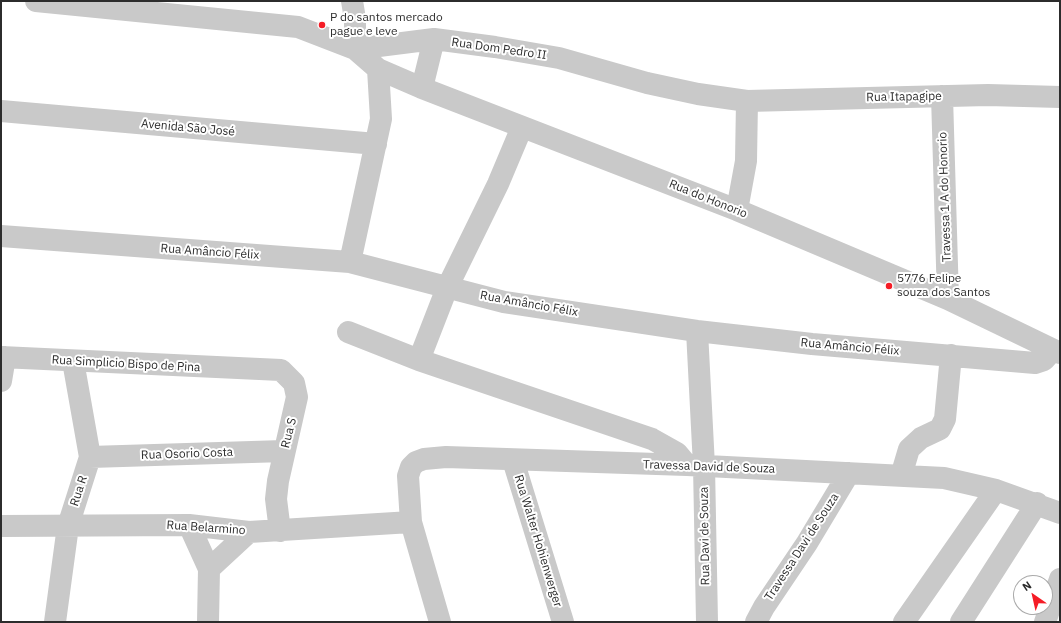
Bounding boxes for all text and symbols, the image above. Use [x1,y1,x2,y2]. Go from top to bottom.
place label: P do santos mercado pague e leve [330,11,443,39]
marker: P do santos mercado pague e leve [317,20,327,30]
street label: Rua Dom Pedro II [451,35,547,63]
street label: Rua Itapagipe [866,89,942,105]
street label: Avenida São José [141,117,235,139]
street label: Travessa 1 A do Honorio [936,132,954,262]
street label: Rua do Honorio [667,177,749,221]
street label: Rua Amâncio Félix [160,241,260,263]
place label: 5776 Felipe souza dos Santos [897,272,990,300]
marker: 5776 Felipe souza dos Santos [884,281,894,291]
street label: Rua Amâncio Félix [479,288,579,320]
street label: Rua Amâncio Félix [800,336,900,358]
street label: Rua Simplicio Bispo de Pina [51,353,201,375]
street label: Rua S [278,416,300,450]
street label: Rua Osorio Costa [141,445,233,463]
street label: Travessa David de Souza [643,457,775,477]
street label: Rua Walter Hohienwerger [511,473,565,609]
street label: Rua R [67,474,91,508]
street label: Rua Davi de Souza [697,487,713,585]
street label: Travessa Davi de Souza [762,491,842,603]
street label: Rua Belarmino [166,518,246,538]
north arrow [1013,575,1053,615]
text: N [1020,578,1034,594]

